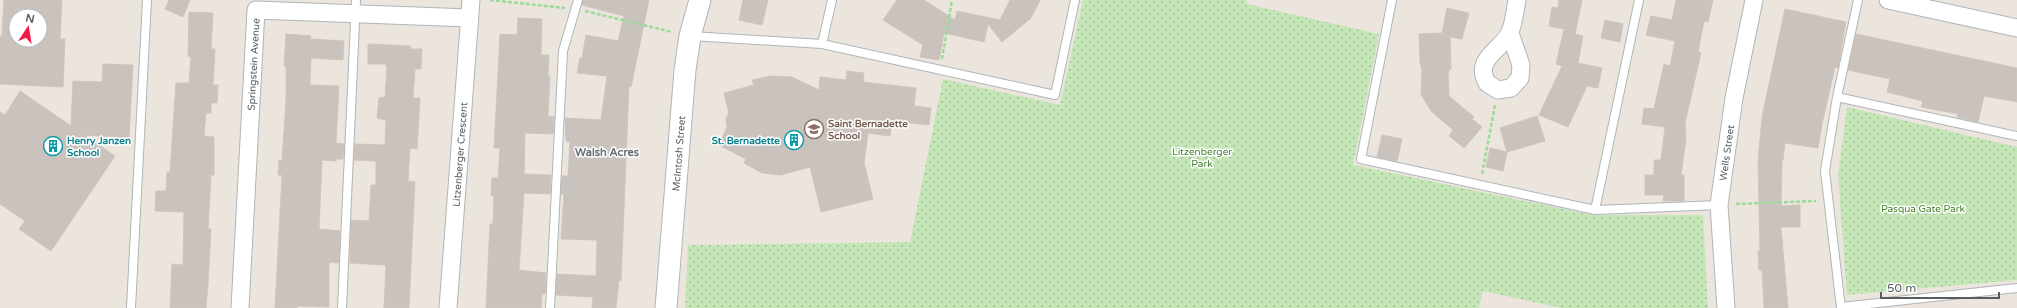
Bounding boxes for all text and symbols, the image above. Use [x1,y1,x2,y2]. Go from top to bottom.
north arrow [8,8,48,48]
text: N [24,11,36,26]
street label: Springstein Avenue [246,18,263,111]
street label: Litzenberger Crescent [451,102,470,207]
street label: McIntosh Street [670,115,688,192]
school or university icon: Saint Bernadette School [803,118,825,140]
place label: Saint Bernadette School [828,118,908,142]
street label: Wells Street [1717,124,1737,182]
building icon: St. Bernadette [783,129,805,151]
building icon: Henry Janzen School [42,135,64,157]
place label: Henry Janzen School [67,135,131,159]
place label: St. Bernadette [712,135,780,147]
district label: Walsh Acres [575,146,640,159]
park label: Litzenberger Park [1172,146,1232,170]
park label: Pasqua Gate Park [1881,203,1966,215]
scale bar [1881,274,1999,300]
text: 50 m [1887,281,1916,295]

